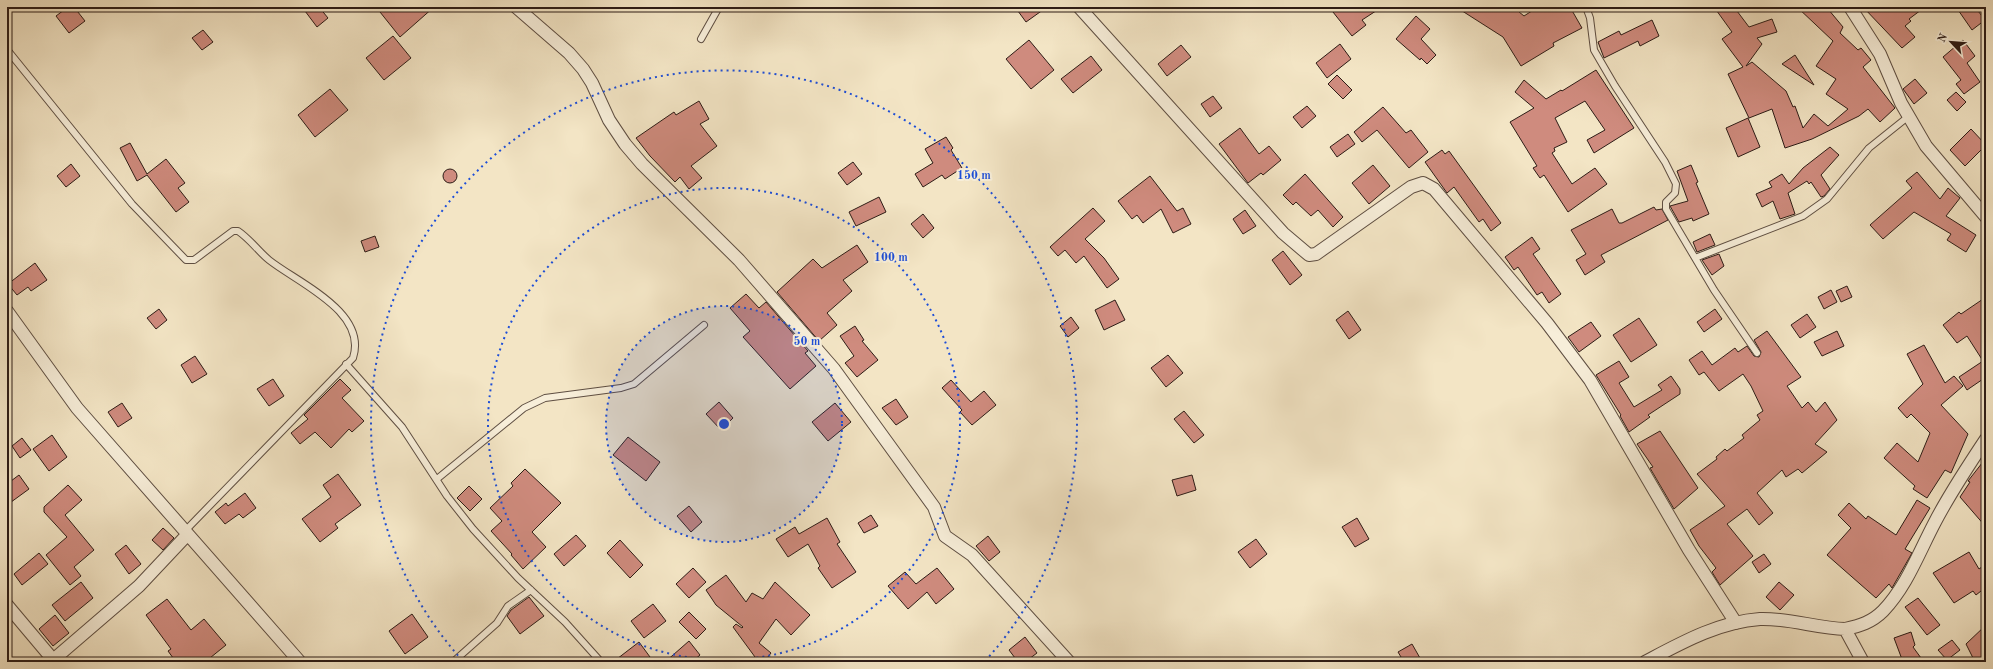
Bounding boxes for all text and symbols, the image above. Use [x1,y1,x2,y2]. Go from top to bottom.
north arrow [1931,22,1971,62]
text: N [1937,32,1950,44]
text: 150 m [957,169,991,182]
text: 100 m [874,252,908,264]
text: 50 m [794,335,821,348]
centre of rings [717,417,731,431]

